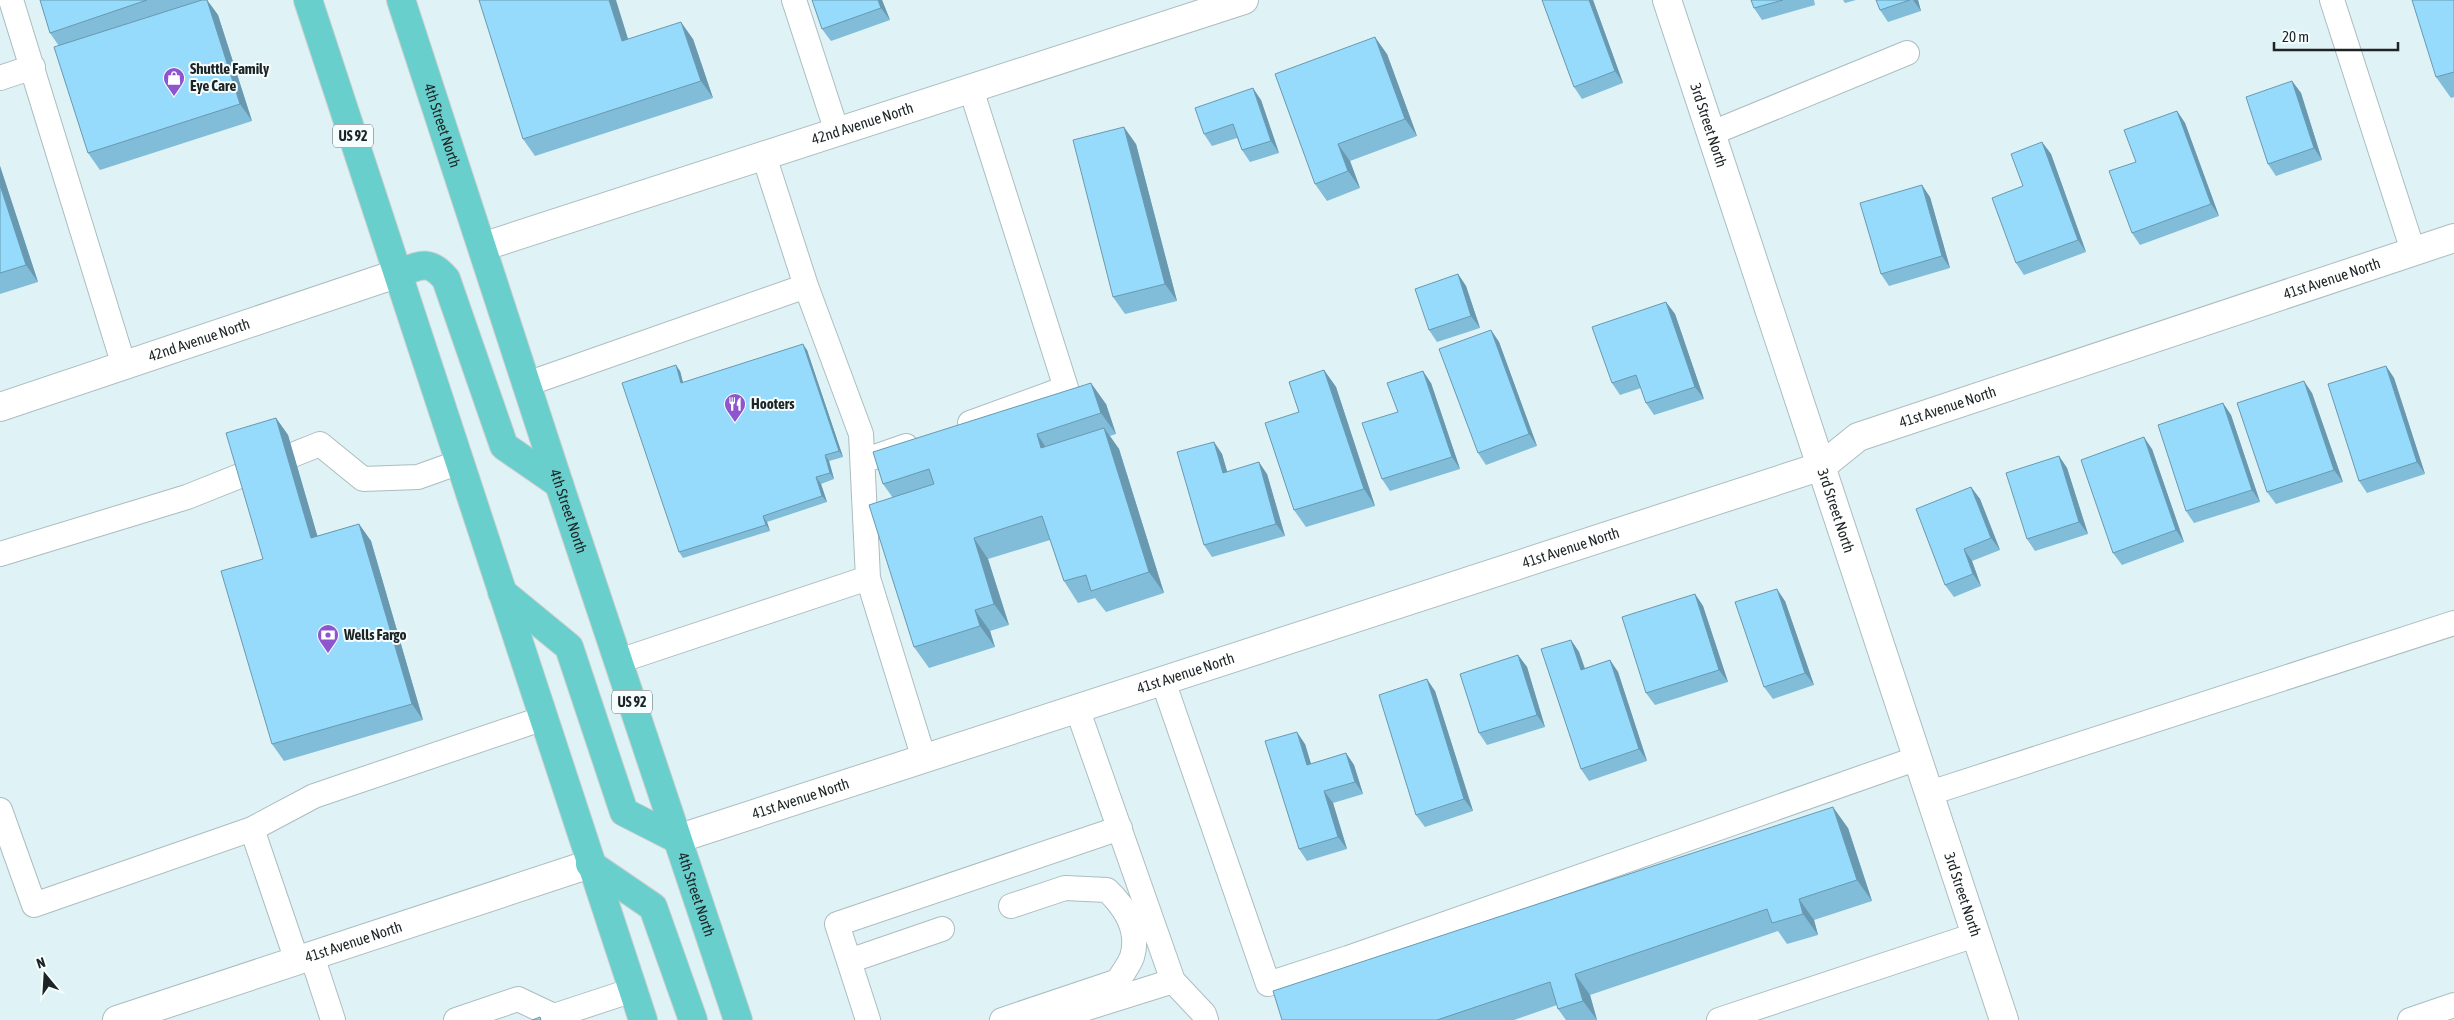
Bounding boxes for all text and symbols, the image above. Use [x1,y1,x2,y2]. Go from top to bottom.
scale bar [2274,20,2398,52]
text: 20 m [2282,28,2309,45]
place label: Shuttle Family Eye Care [190,60,270,94]
shop icon: Shuttle Family Eye Care [162,66,186,97]
street label: 4th Street North [421,81,464,170]
street label: 3rd Street North [1687,81,1731,169]
street label: 42nd Avenue North [809,99,915,148]
road number: US 92 [333,124,373,148]
street label: 41st Avenue North [2281,254,2382,302]
street label: 42nd Avenue North [146,315,252,365]
street label: 41st Avenue North [1897,382,1998,431]
restaurant icon: Hooters [723,392,747,423]
place label: Hooters [751,395,795,412]
street label: 3rd Street North [1814,466,1858,555]
street label: 4th Street North [547,467,591,555]
street label: 41st Avenue North [1520,524,1621,571]
bank icon: Wells Fargo [316,623,340,654]
place label: Wells Fargo [343,626,406,643]
street label: 41st Avenue North [1135,649,1236,697]
road number: US 92 [612,690,652,714]
street label: 41st Avenue North [750,774,851,822]
street label: 4th Street North [675,850,719,939]
street label: 3rd Street North [1941,850,1985,939]
street label: 41st Avenue North [303,918,404,965]
north arrow [20,950,70,1000]
text: N [35,954,47,972]

